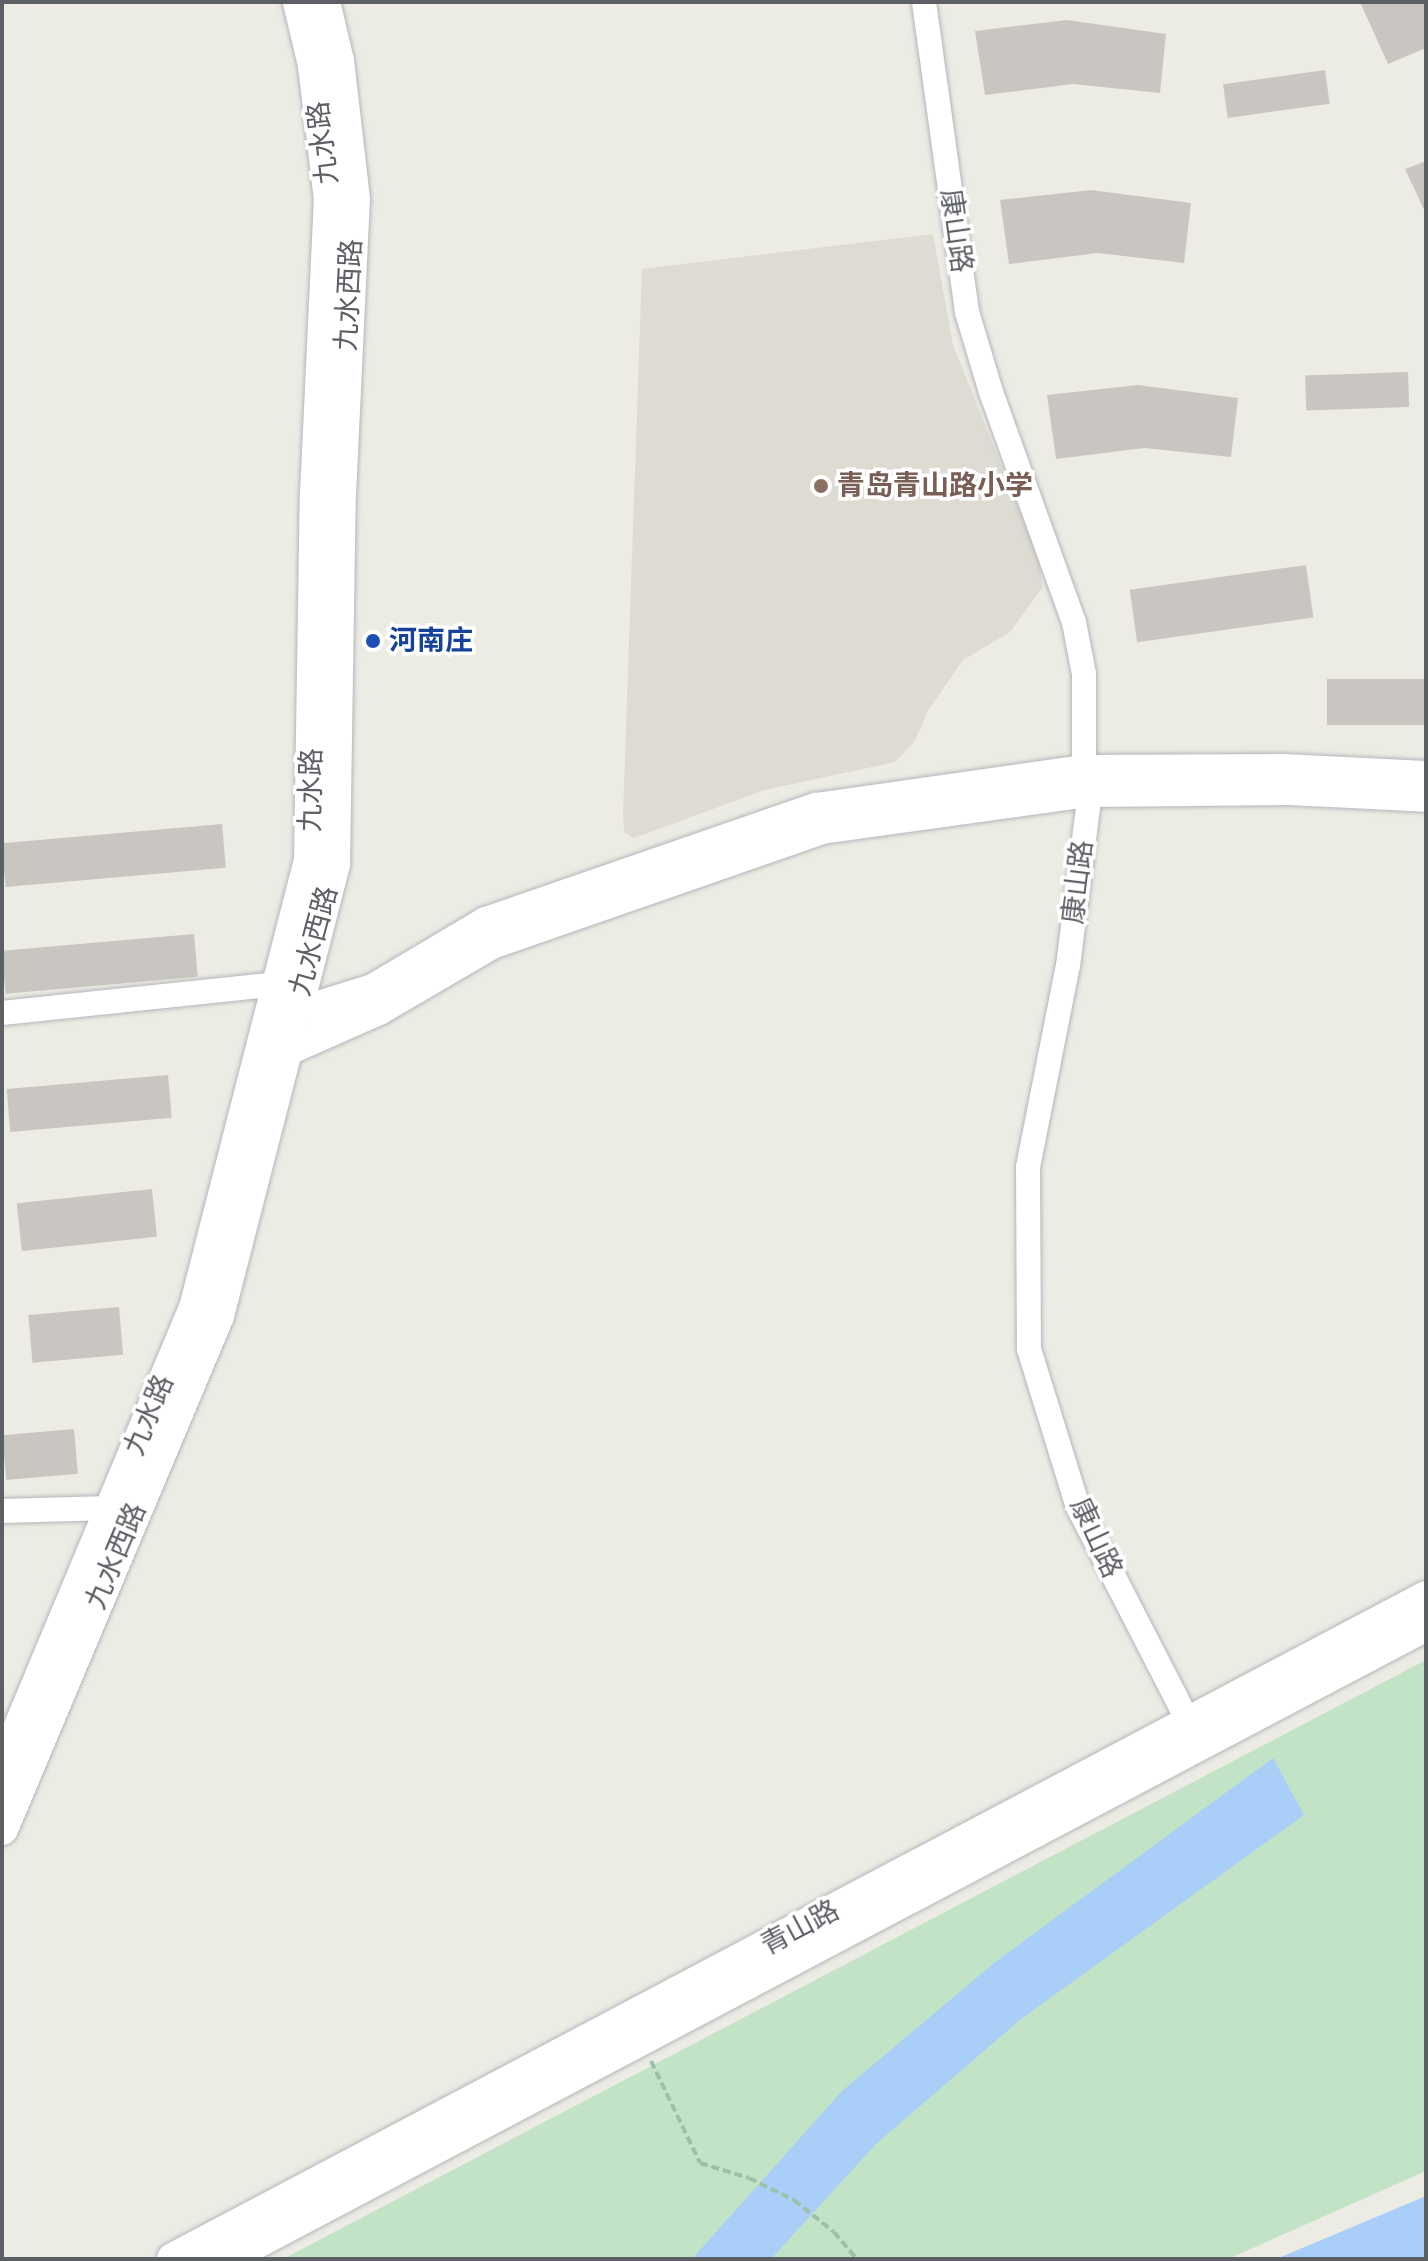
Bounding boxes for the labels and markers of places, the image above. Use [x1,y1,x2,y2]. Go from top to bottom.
place label: 青岛青山路小学 [837,469,1033,503]
marker: 青岛青山路小学 [812,477,830,495]
place label: 河南庄 [389,624,473,658]
marker: 河南庄 [364,632,382,650]

